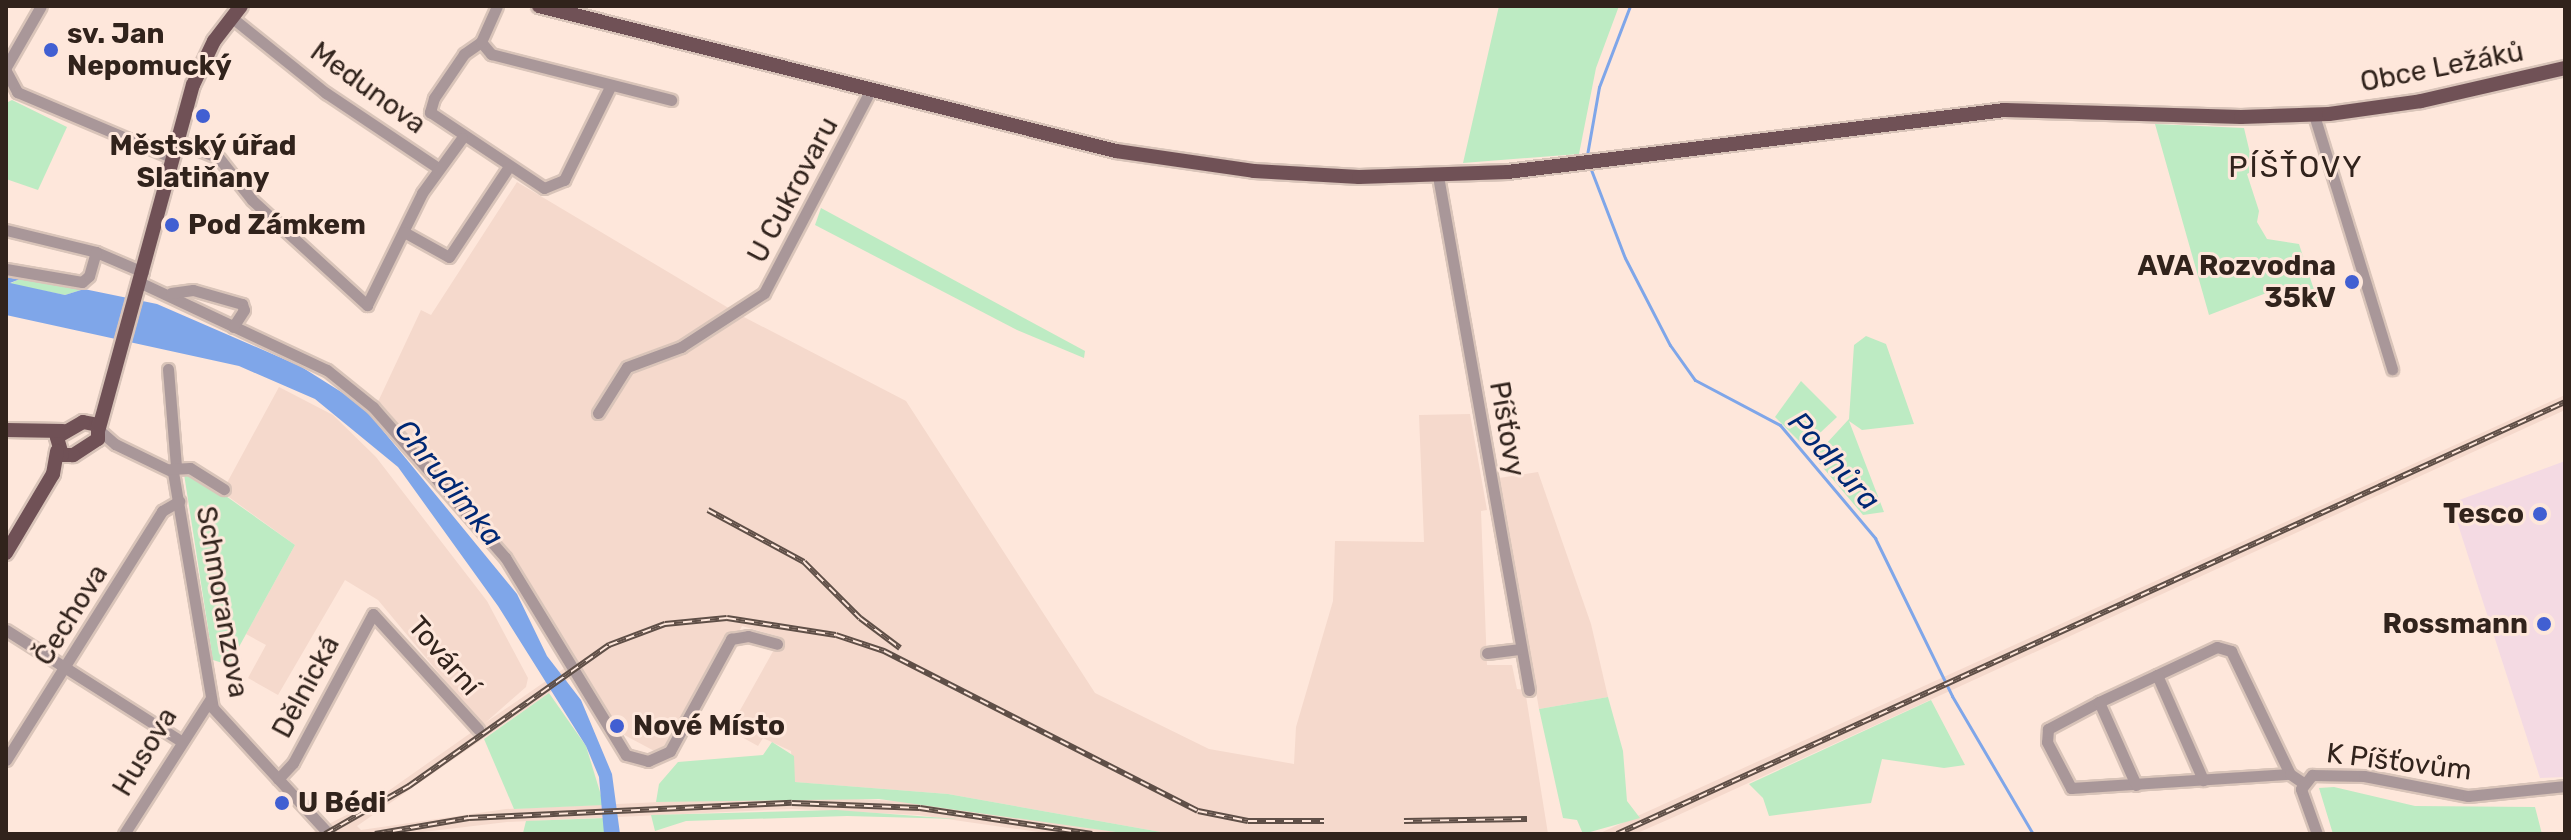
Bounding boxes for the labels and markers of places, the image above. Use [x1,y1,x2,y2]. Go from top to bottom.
place label: sv. Jan Nepomucký [67,17,232,83]
marker: sv. Jan Nepomucký [42,41,60,59]
marker: Městský úřad Slatiňany [194,107,212,125]
place label: Městský úřad Slatiňany [109,129,297,195]
place label: Pod Zámkem [188,208,366,242]
marker: Pod Zámkem [163,216,181,234]
place label: AVA Rozvodna 35kV [2137,249,2336,315]
marker: AVA Rozvodna 35kV [2343,273,2361,291]
place label: Tesco [2443,497,2524,531]
marker: Tesco [2531,505,2549,523]
place label: Rossmann [2383,607,2528,641]
marker: Rossmann [2535,615,2553,633]
place label: Nové Místo [633,709,785,743]
marker: Nové Místo [608,717,626,735]
place label: U Bédi [298,786,386,820]
marker: U Bédi [273,794,291,812]

